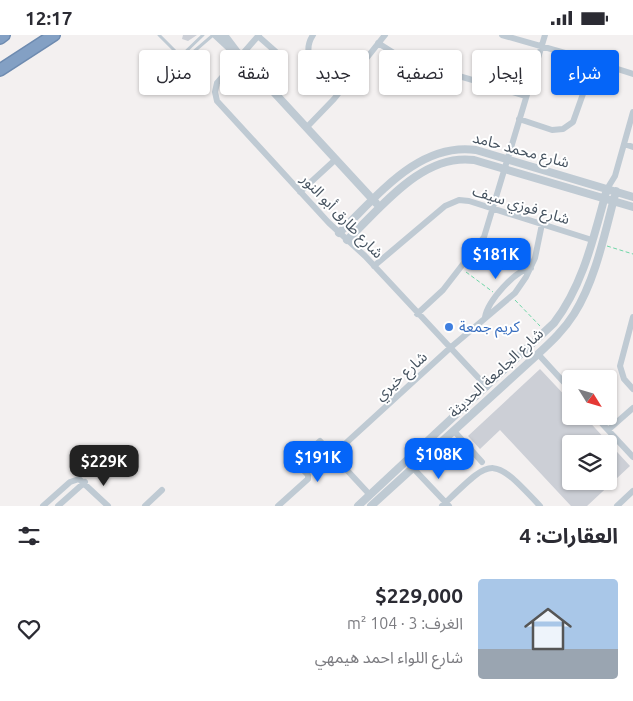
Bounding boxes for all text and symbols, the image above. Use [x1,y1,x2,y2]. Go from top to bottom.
text: 12:17 [25,7,73,29]
chip: منزل [139,50,210,95]
chip: شقة [220,50,288,95]
chip: جديد [298,50,369,95]
chip: تصفية [379,50,462,95]
chip: إيجار [472,50,541,95]
chip: شراء [551,50,619,95]
street label: شارع محمد حامد [470,128,571,174]
street label: شارع طارق أبو النور [294,169,387,264]
street label: شارع فوزي سيف [469,182,572,231]
pin: $181K [461,237,531,280]
text: $181K [473,245,519,263]
place label: كريم جمعة [459,318,520,338]
marker: كريم جمعة [443,321,455,333]
street label: شارع الجامعة الحديثة [445,324,549,424]
street label: شارع خيري [371,348,433,406]
north arrow [562,370,618,425]
map controls [562,370,617,490]
button: layers [562,435,617,490]
pin: $108K [404,437,474,480]
pin: $191K [283,441,353,483]
pin: $229K [69,445,139,487]
text: $108K [416,445,462,463]
text: $191K [295,448,341,466]
text: $229K [81,452,127,470]
icon: filters [15,522,43,550]
text: العقارات: 4 [519,523,618,547]
text: $229,000 [375,583,463,607]
icon: home [518,599,578,659]
text: الغرف: 3 · 104 m² [347,614,463,632]
icon: heart [15,615,43,643]
text: شارع اللواء احمد هيمهي [315,648,463,666]

